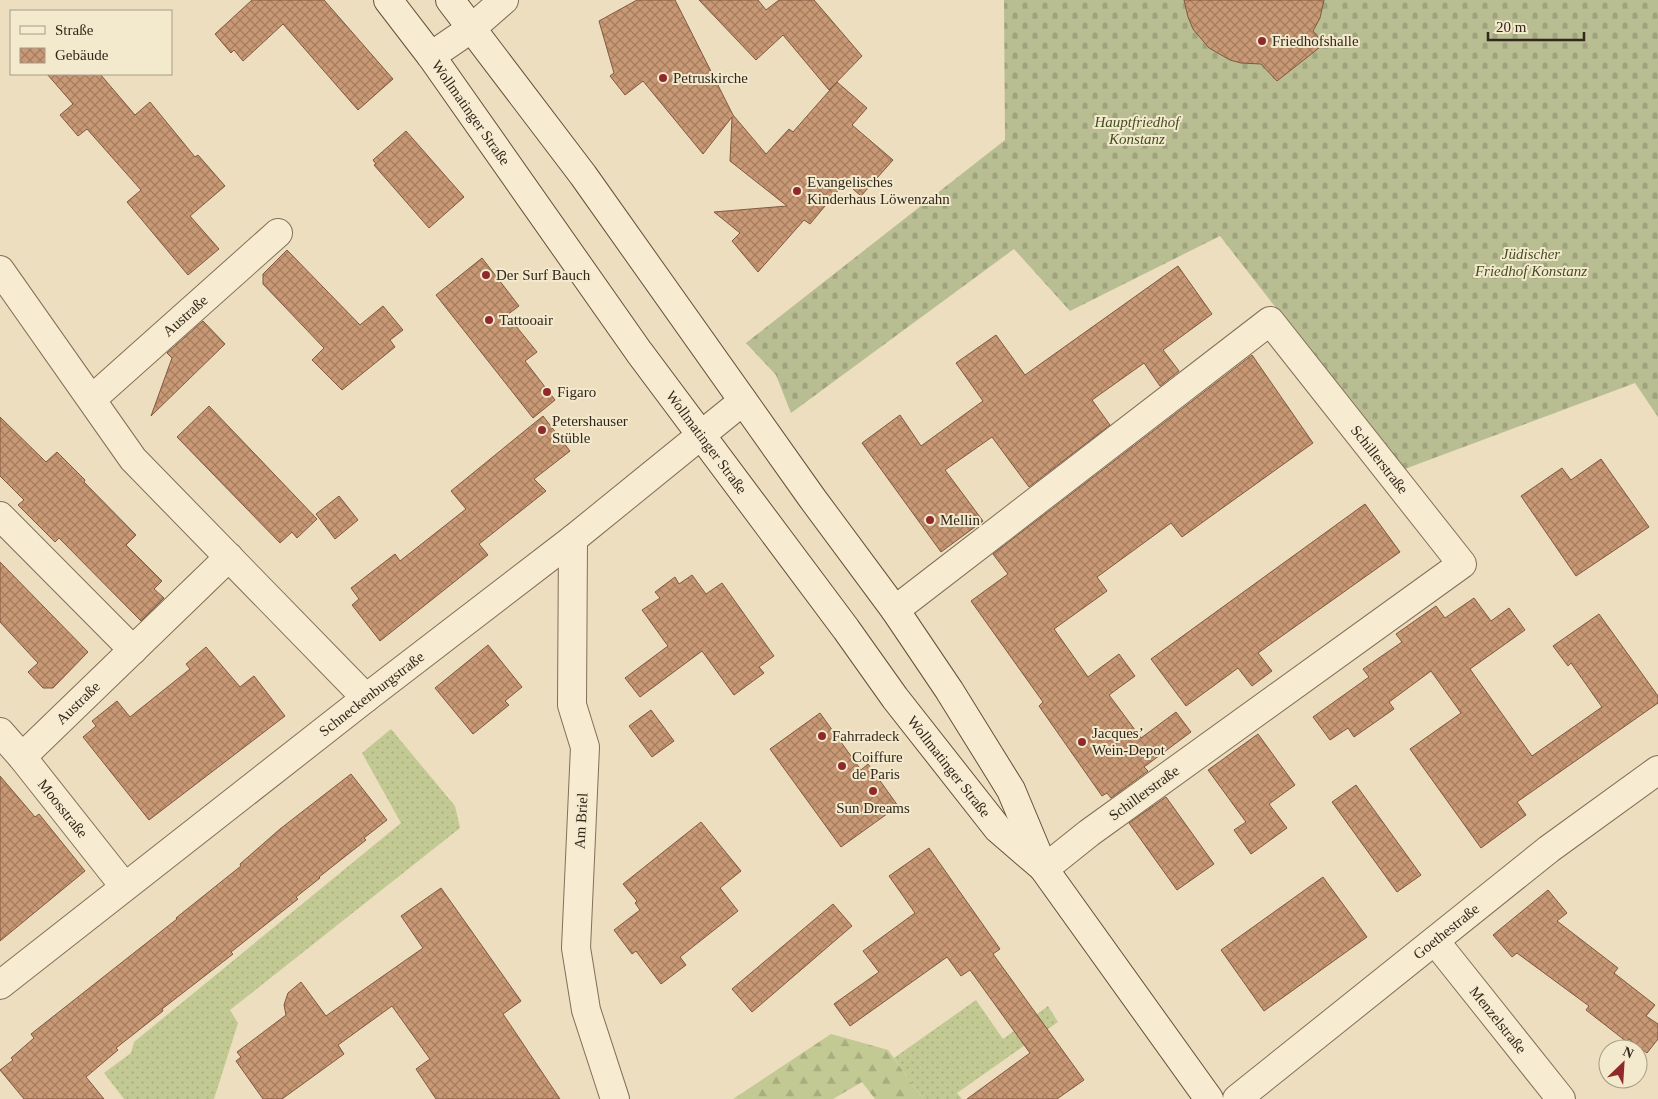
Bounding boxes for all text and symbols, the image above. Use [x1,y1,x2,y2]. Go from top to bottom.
legend [10,10,172,75]
scale bar [1488,10,1584,42]
text: 20 m [1496,19,1527,35]
text: Straße [55,22,94,38]
place label: Friedhofshalle [1272,33,1359,49]
marker: Friedhofshalle [1256,35,1268,47]
text: Gebäude [55,47,109,63]
street label: Wollmatinger Straße [429,57,513,168]
place label: Petruskirche [673,70,748,86]
marker: Petruskirche [657,72,669,84]
park label: Hauptfriedhof Konstanz [1094,114,1181,147]
place label: Evangelisches Kinderhaus Löwenzahn [807,174,950,207]
marker: Evangelisches Kinderhaus Löwenzahn [791,185,803,197]
park label: Jüdischer Friedhof Konstanz [1474,246,1587,279]
place label: Der Surf Bauch [496,267,591,283]
marker: Der Surf Bauch [480,269,492,281]
street label: Austraße [160,292,211,340]
place label: Tattooair [499,312,553,328]
marker: Tattooair [483,314,495,326]
place label: Figaro [557,384,596,400]
marker: Figaro [541,386,553,398]
street label: Wollmatinger Straße [663,388,750,497]
place label: Petershauser Stüble [552,413,628,446]
street label: Schillerstraße [1348,422,1412,497]
marker: Petershauser Stüble [536,424,548,436]
place label: Mellin [940,512,980,528]
marker: Mellin [924,514,936,526]
street label: Schneckenburgstraße [316,648,427,740]
street label: Austraße [53,678,103,727]
street label: Wollmatinger Straße [904,713,994,821]
place label: Jacques’ Wein-Depot [1092,725,1166,758]
place label: Fahrradeck [832,728,900,744]
marker: Fahrradeck [816,730,828,742]
marker: Jacques’ Wein-Depot [1076,736,1088,748]
place label: Coiffure de Paris [852,749,903,782]
marker: Coiffure de Paris [836,760,848,772]
street label: Schillerstraße [1106,762,1182,824]
street label: Moosstraße [35,776,91,841]
marker: Sun Dreams [867,785,879,797]
street label: Am Briel [572,792,590,850]
place label: Sun Dreams [836,800,910,816]
street label: Goethestraße [1410,900,1482,962]
street label: Menzelstraße [1467,983,1530,1057]
north arrow [1598,1039,1648,1089]
text: N [1621,1044,1636,1062]

